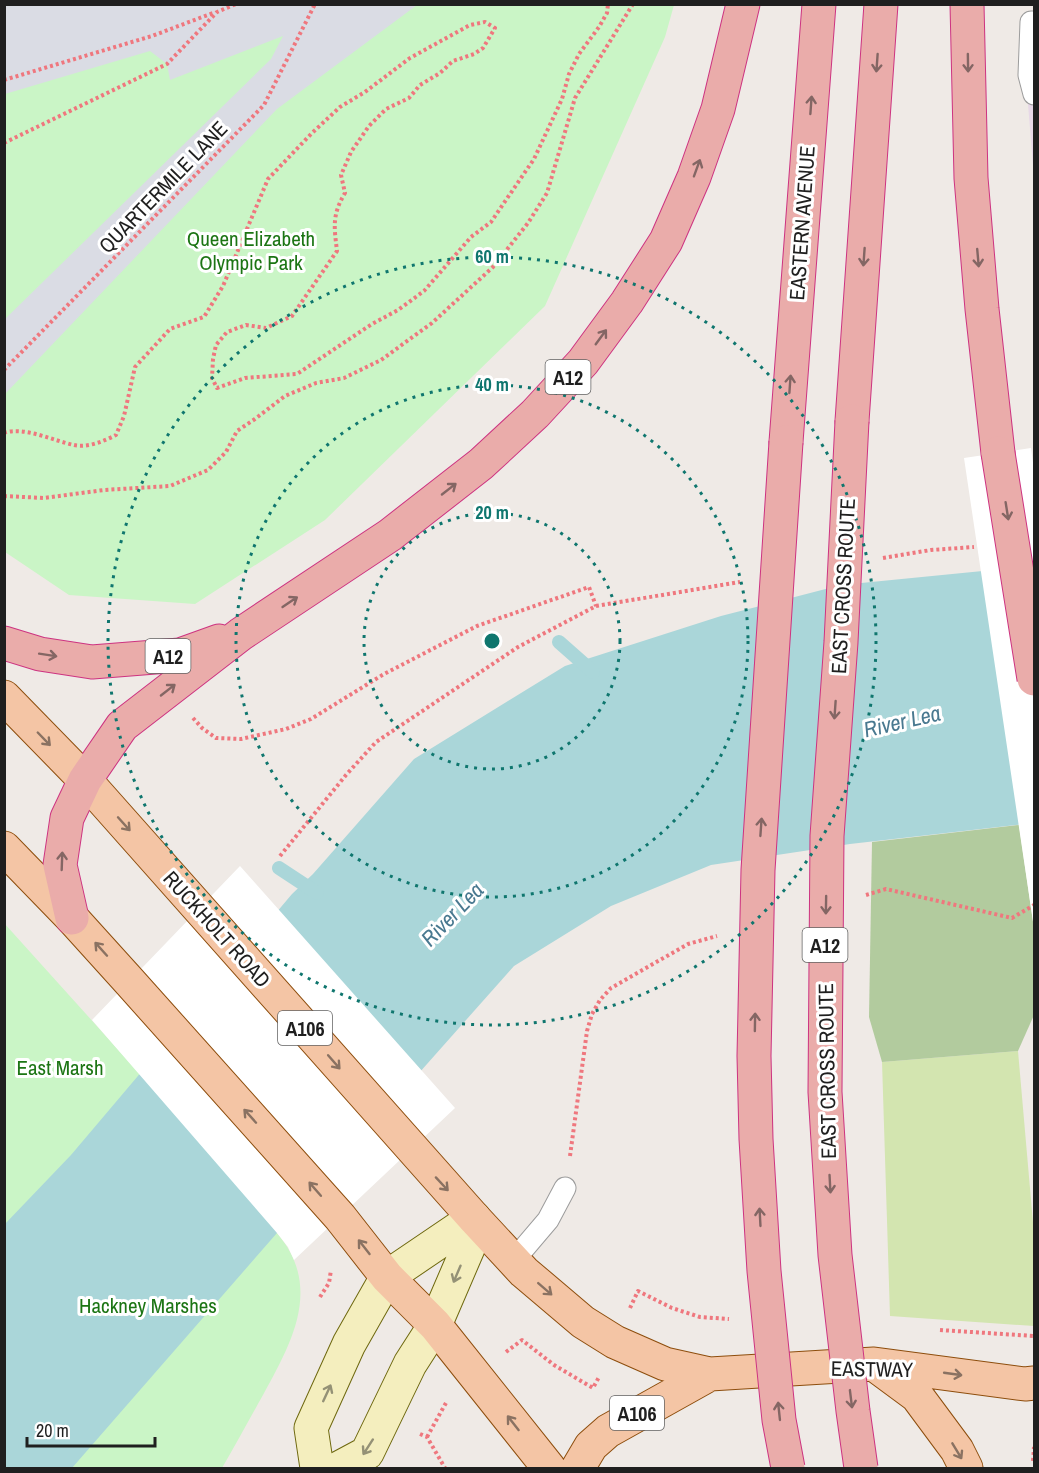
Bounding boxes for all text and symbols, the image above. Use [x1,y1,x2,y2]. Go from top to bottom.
one-way arrow [872,52,883,72]
one-way arrow [963,52,974,72]
one-way arrow [806,96,817,116]
street label: QUARTERMILE LANE [92,114,234,260]
street label: EASTERN AVENUE [782,145,822,301]
one-way arrow [693,160,704,178]
park label: Queen Elizabeth Olympic Park [187,224,315,277]
text: 60 m [475,244,509,269]
one-way arrow [858,247,869,267]
one-way arrow [972,247,983,267]
one-way arrow [594,329,607,345]
road number: A12 [546,360,590,394]
text: 40 m [475,372,509,397]
one-way arrow [785,374,796,394]
one-way arrow [441,483,457,496]
street label: EAST CROSS ROUTE [824,497,862,675]
text: 20 m [475,500,509,525]
one-way arrow [1002,501,1013,520]
one-way arrow [281,595,298,608]
centre of rings [482,631,502,651]
road number: A12 [146,639,190,673]
one-way arrow [37,650,57,661]
one-way arrow [160,684,176,697]
water label: River Lea [861,698,943,744]
one-way arrow [830,700,841,720]
one-way arrow [37,731,51,746]
one-way arrow [117,816,131,831]
one-way arrow [755,817,766,837]
one-way arrow [56,851,68,871]
street label: RUCKHOLT ROAD [157,864,277,994]
water label: River Lea [414,875,490,953]
one-way arrow [820,894,832,914]
road number: A12 [802,928,848,962]
one-way arrow [94,942,108,957]
street label: EAST CROSS ROUTE [811,983,843,1159]
road number: A106 [278,1011,332,1045]
one-way arrow [749,1012,761,1032]
park label: East Marsh [16,1053,104,1082]
one-way arrow [327,1054,341,1069]
one-way arrow [243,1109,257,1124]
one-way arrow [825,1173,836,1193]
one-way arrow [435,1176,449,1191]
one-way arrow [308,1181,322,1197]
one-way arrow [755,1207,766,1227]
one-way arrow [357,1239,370,1255]
one-way arrow [450,1264,462,1282]
one-way arrow [537,1283,553,1296]
park label: Hackney Marshes [79,1291,217,1320]
street label: EASTWAY [831,1354,914,1384]
one-way arrow [942,1368,962,1379]
one-way arrow [321,1384,333,1402]
one-way arrow [846,1388,857,1408]
road number: A106 [610,1396,664,1430]
one-way arrow [773,1401,784,1421]
scale bar [27,1410,154,1448]
one-way arrow [506,1415,519,1431]
text: 20 m [36,1418,69,1443]
one-way arrow [362,1438,375,1455]
one-way arrow [951,1442,963,1459]

